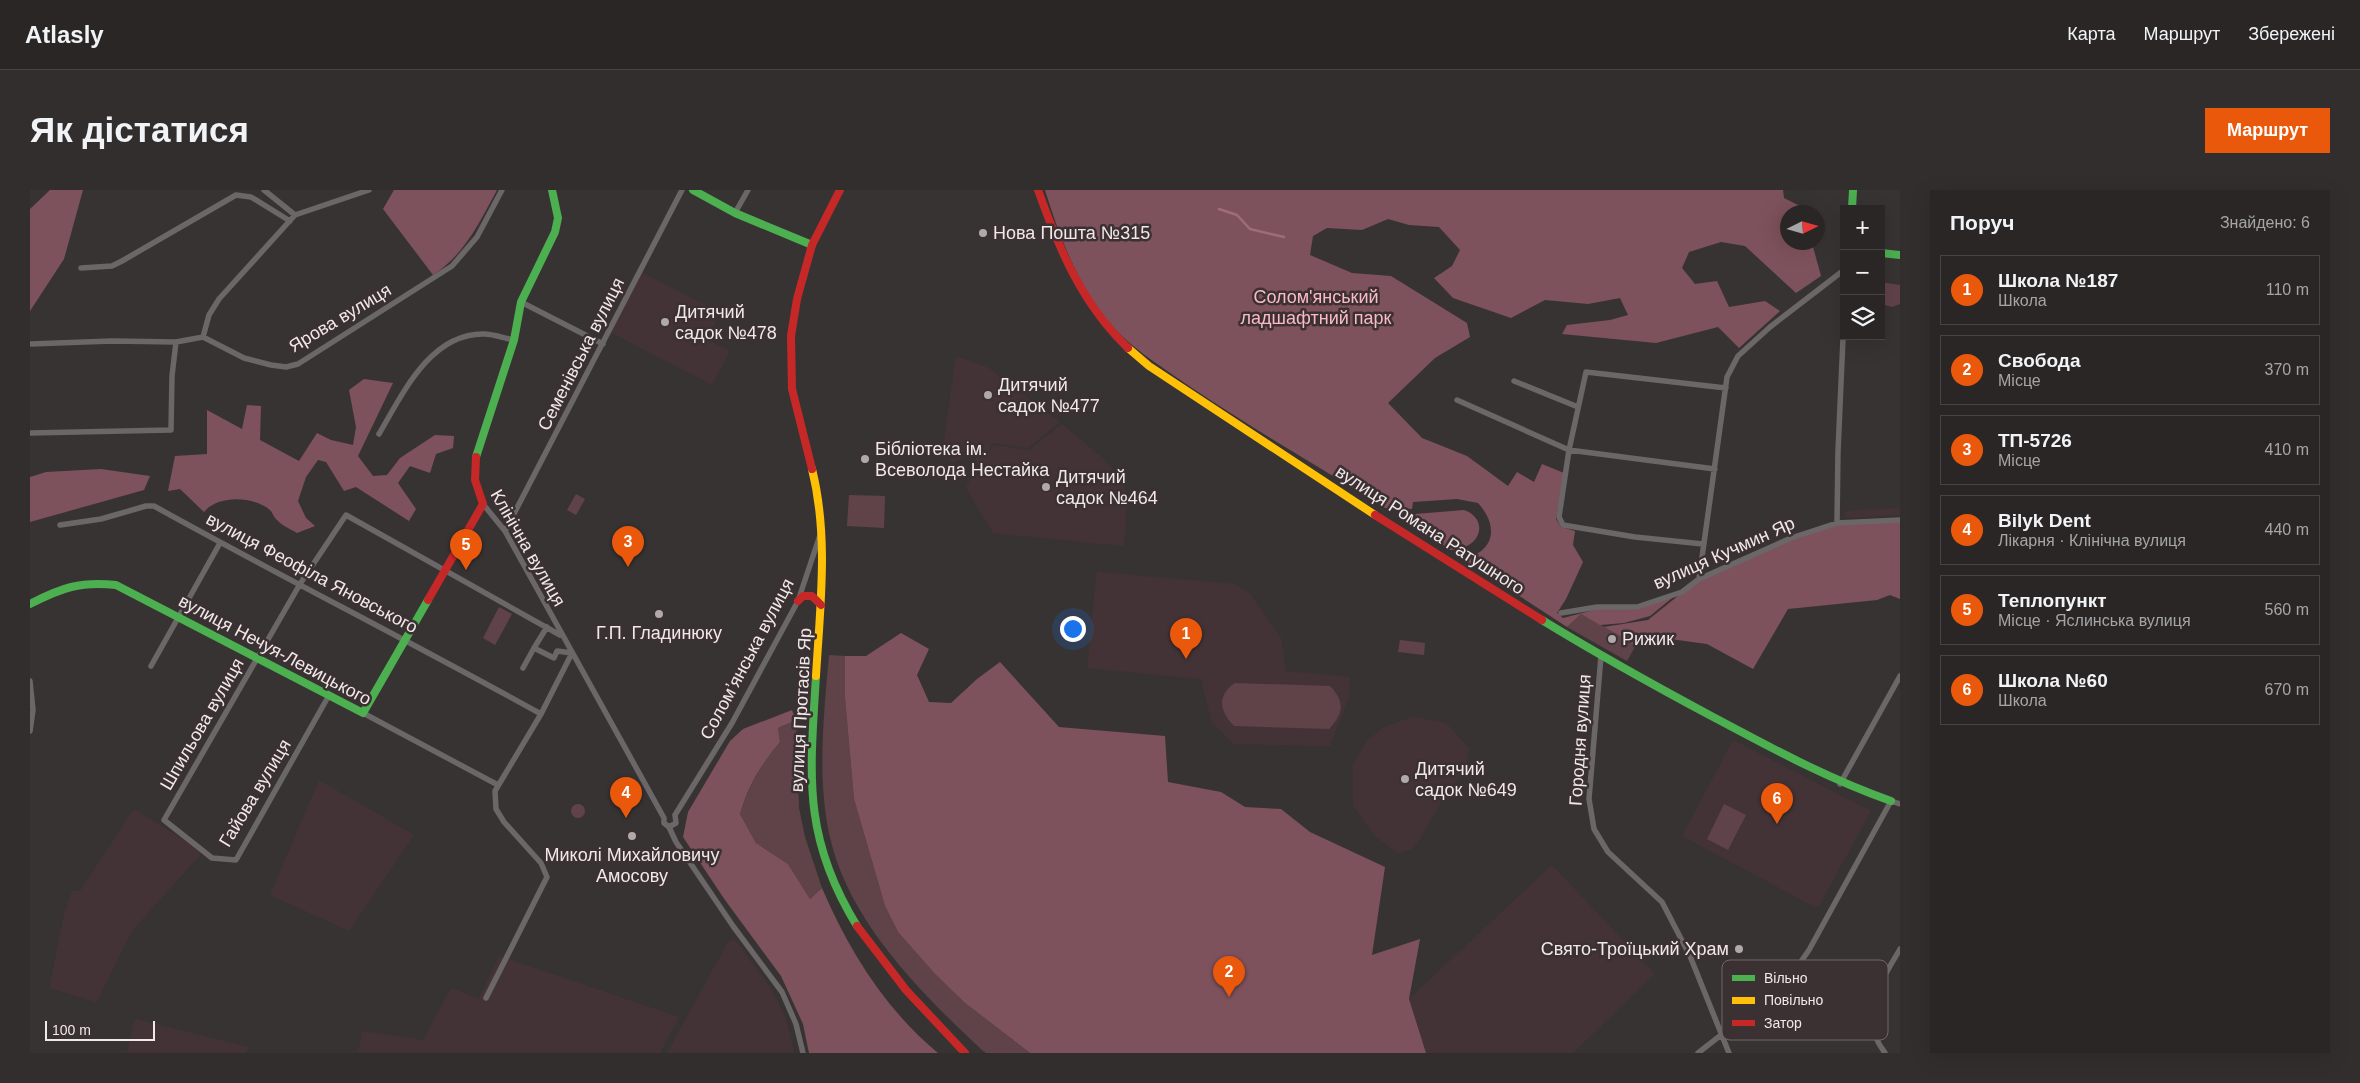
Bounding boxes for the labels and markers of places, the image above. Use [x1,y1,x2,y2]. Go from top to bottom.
place label: Нова Пошта №315 [993,223,1150,243]
marker: Нова Пошта №315 [977,227,989,239]
place label: Дитячий садок №478 [675,302,777,343]
marker: Дитячий садок №478 [659,316,671,328]
place label: Дитячий садок №477 [998,375,1100,416]
marker: Дитячий садок №477 [982,389,994,401]
place label: Бібліотека ім. Всеволода Нестайка [875,439,1050,480]
marker: Бібліотека ім. Всеволода Нестайка [859,453,871,465]
place label: Дитячий садок №464 [1056,467,1158,508]
marker: Дитячий садок №464 [1040,481,1052,493]
pin: 3 [612,526,644,567]
pin: 5 [450,529,482,570]
marker: Г.П. Гладинюку [653,608,665,620]
pin: 1 [1170,618,1202,659]
place label: Г.П. Гладинюку [596,623,722,643]
place label: Рижик [1622,629,1674,649]
marker: Рижик [1606,633,1618,645]
place label: Дитячий садок №649 [1415,759,1517,800]
marker: Дитячий садок №649 [1399,773,1411,785]
pin: 4 [610,777,642,818]
pin: 6 [1761,783,1793,824]
marker: Миколі Михайловичу Амосову [626,830,638,842]
place label: Миколі Михайловичу Амосову [545,845,719,886]
place label: Свято-Троїцький Храм [1541,939,1729,959]
marker: Свято-Троїцький Храм [1733,943,1745,955]
pin: 2 [1213,956,1245,997]

